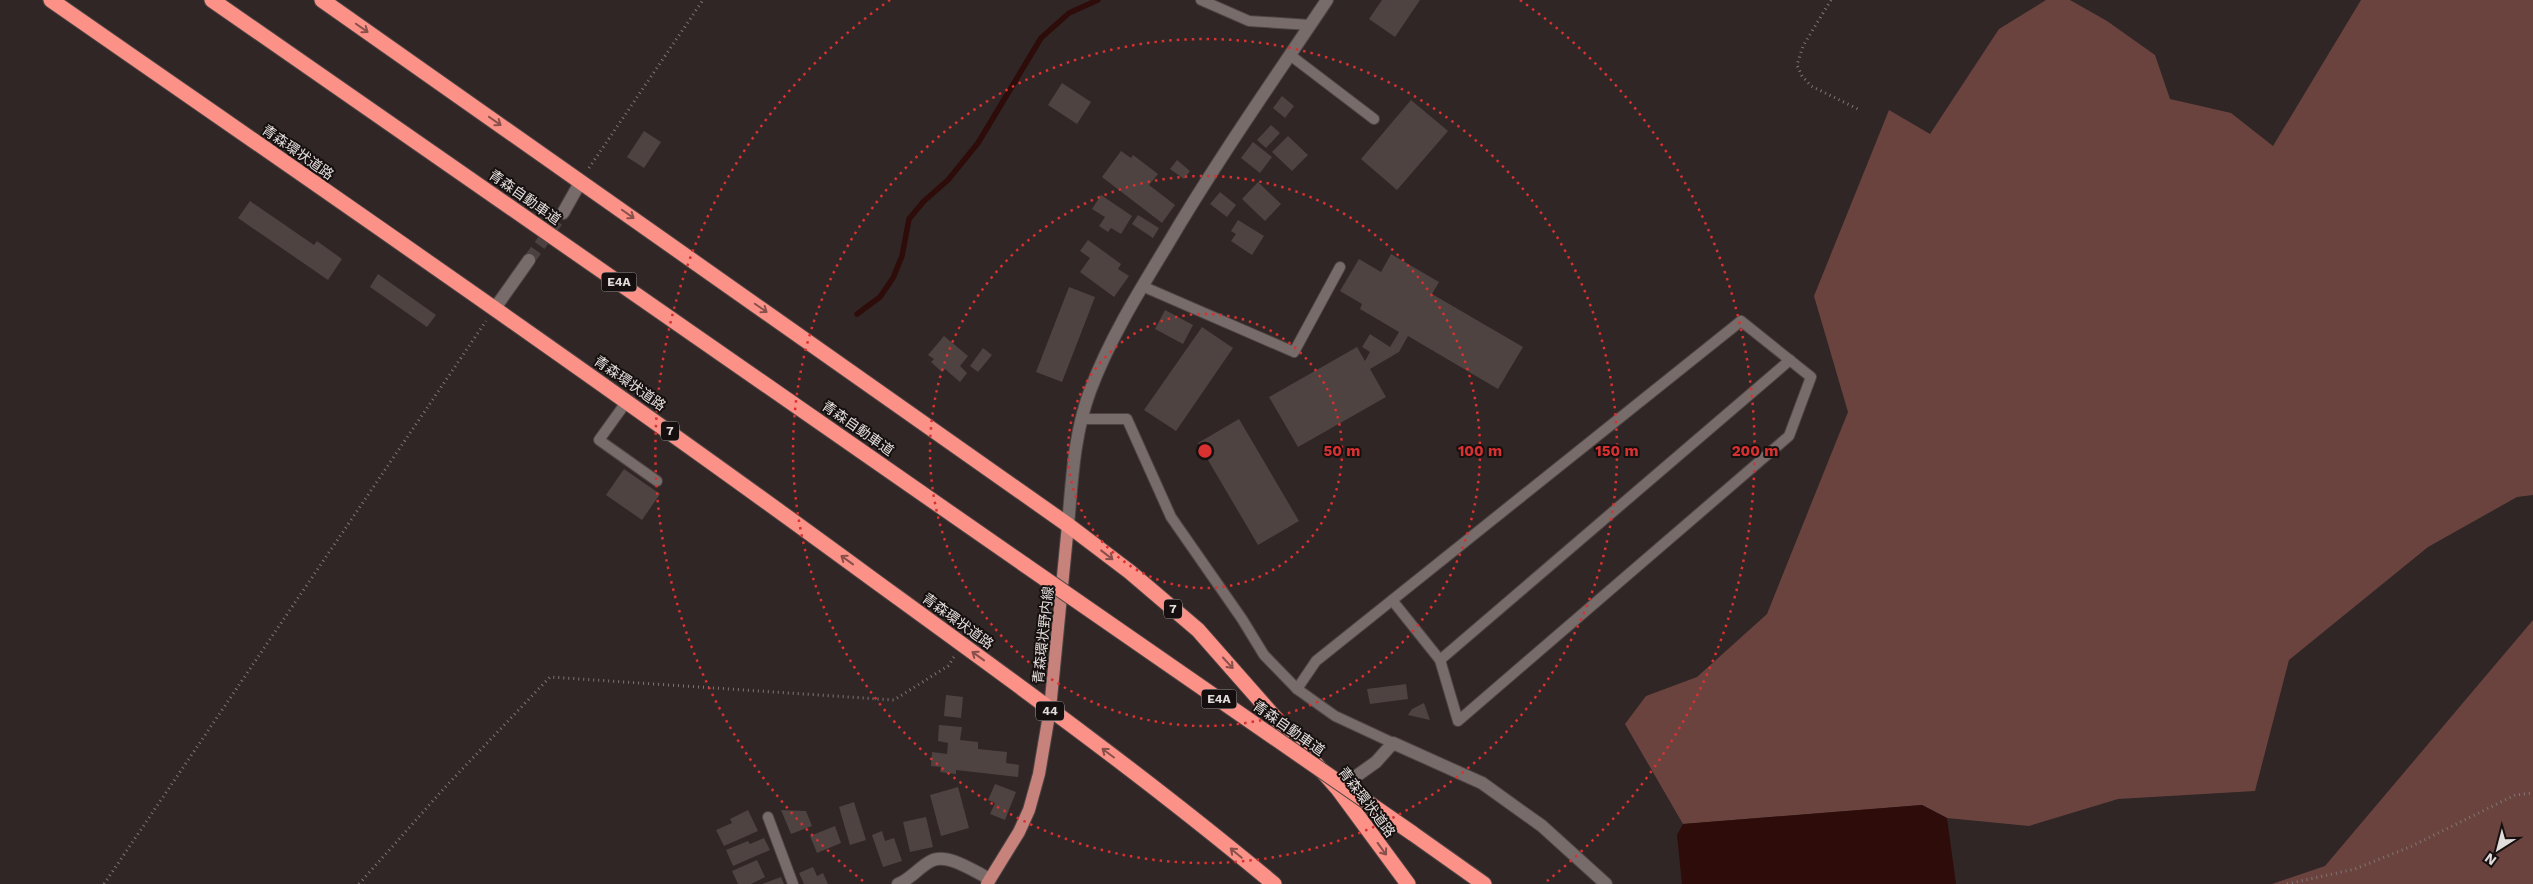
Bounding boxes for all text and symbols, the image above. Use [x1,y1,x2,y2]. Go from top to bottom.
one-way arrow [355,23,369,33]
one-way arrow [488,116,502,126]
street label: 青森環状道路 [259,121,337,183]
street label: 青森自動車道 [486,166,564,228]
one-way arrow [621,209,635,219]
road number: E4A [602,272,636,292]
one-way arrow [754,303,768,313]
street label: 青森環状道路 [591,352,669,414]
street label: 青森自動車道 [819,397,897,459]
road number: 7 [661,422,679,441]
centre of rings [1196,442,1214,460]
text: 50 m [1324,442,1360,460]
text: 100 m [1458,442,1502,460]
text: 150 m [1595,442,1639,460]
text: 200 m [1732,442,1778,460]
one-way arrow [1100,549,1113,560]
one-way arrow [840,555,854,565]
street label: 青森環状野内線 [1030,585,1056,685]
street label: 青森環状道路 [919,590,997,652]
road number: 7 [1164,600,1182,618]
one-way arrow [971,651,985,661]
one-way arrow [1222,656,1234,669]
road number: E4A [1202,690,1236,709]
street label: 青森自動車道 [1250,697,1328,759]
road number: 44 [1036,701,1064,720]
one-way arrow [1101,748,1115,758]
street label: 青森環状道路 [1335,764,1399,840]
north arrow [2473,824,2523,874]
one-way arrow [1377,842,1387,856]
one-way arrow [1230,847,1243,858]
text: N [2481,850,2499,869]

